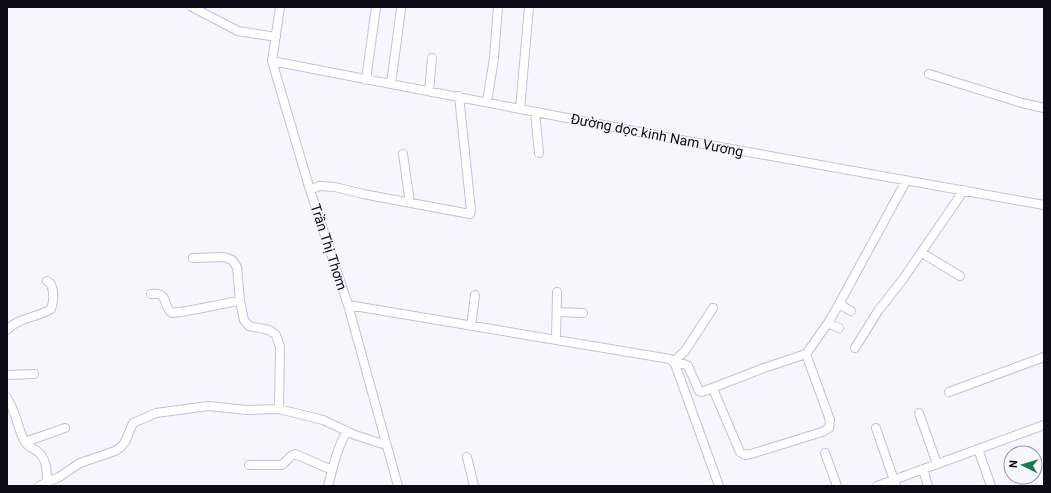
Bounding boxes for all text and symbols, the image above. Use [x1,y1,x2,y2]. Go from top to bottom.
street label: Đường dọc kinh Nam Vương [569,110,745,160]
street label: Trần Thị Thơm [308,202,350,292]
north arrow [1003,445,1043,485]
text: N [1007,460,1020,469]

